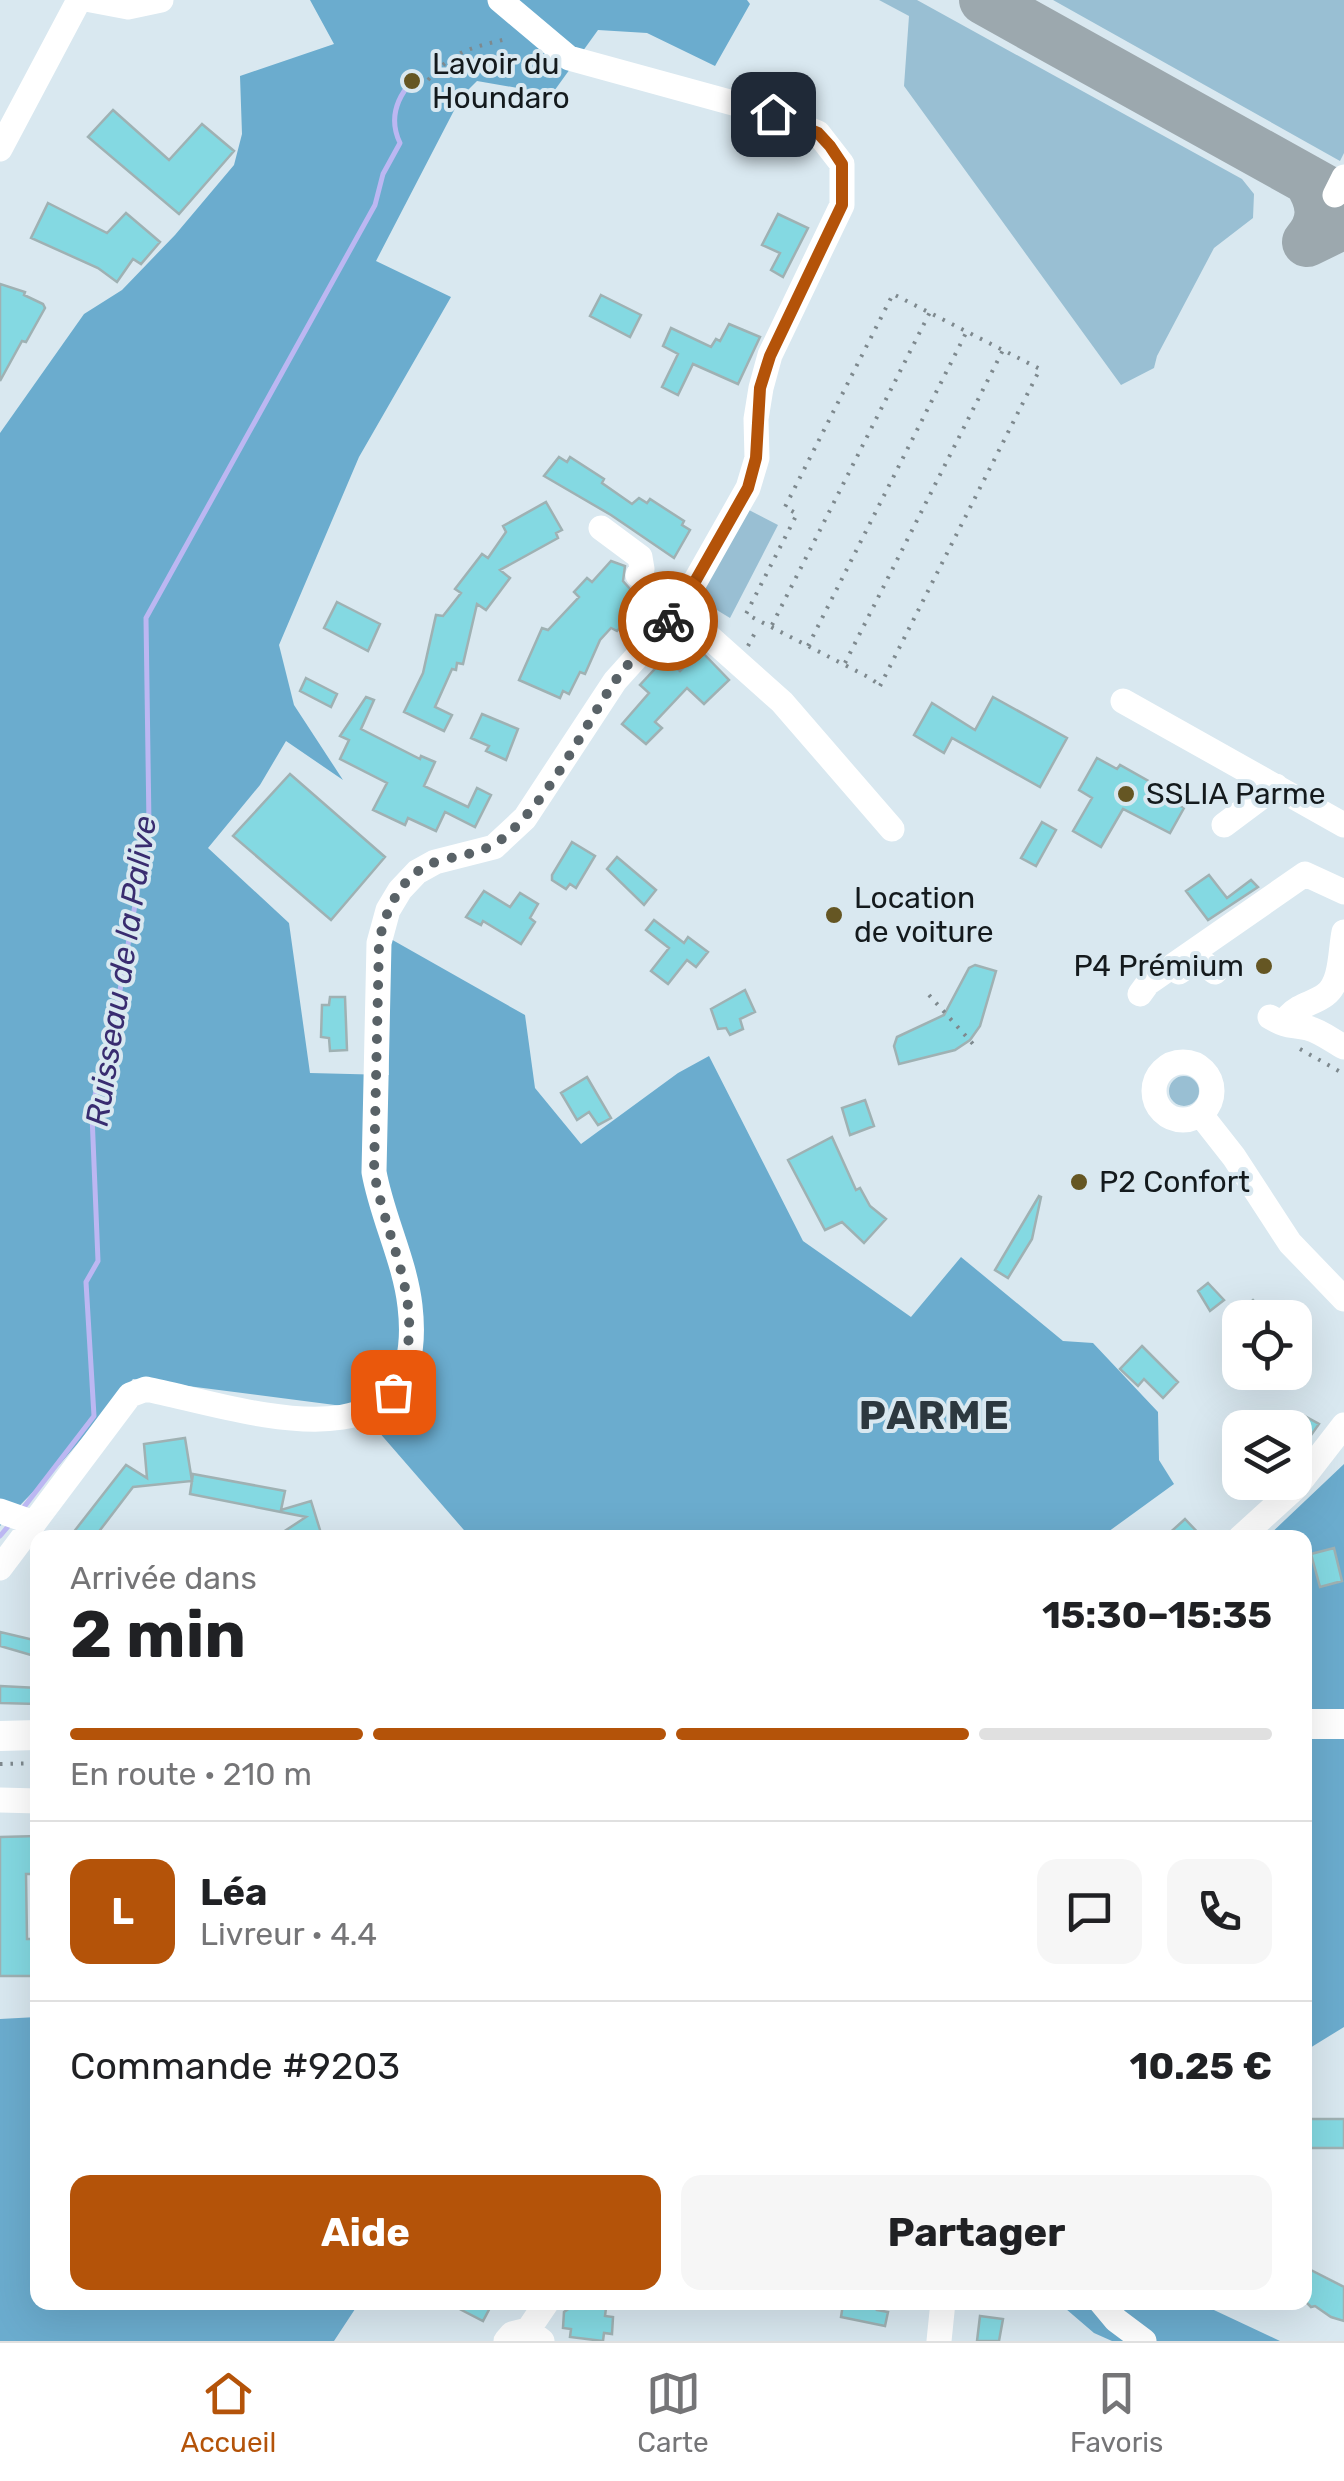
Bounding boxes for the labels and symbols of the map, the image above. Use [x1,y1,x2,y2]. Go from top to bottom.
place label: Lavoir du Houndaro [432,46,570,116]
marker: Lavoir du Houndaro [401,70,423,92]
pin [731,72,816,157]
courier [618,571,718,671]
place label: SSLIA Parme [1146,776,1325,812]
marker: SSLIA Parme [1115,783,1137,805]
water label: Ruisseau de la Palive [78,813,164,1129]
place label: Location de voiture [854,880,993,950]
marker: Location de voiture [823,904,845,926]
place label: P4 Prémium [1073,948,1244,984]
marker: P4 Prémium [1253,955,1275,977]
place label: P2 Confort [1099,1164,1250,1200]
marker: P2 Confort [1068,1171,1090,1193]
pin [351,1350,436,1435]
district label: PARME [859,1392,1011,1439]

